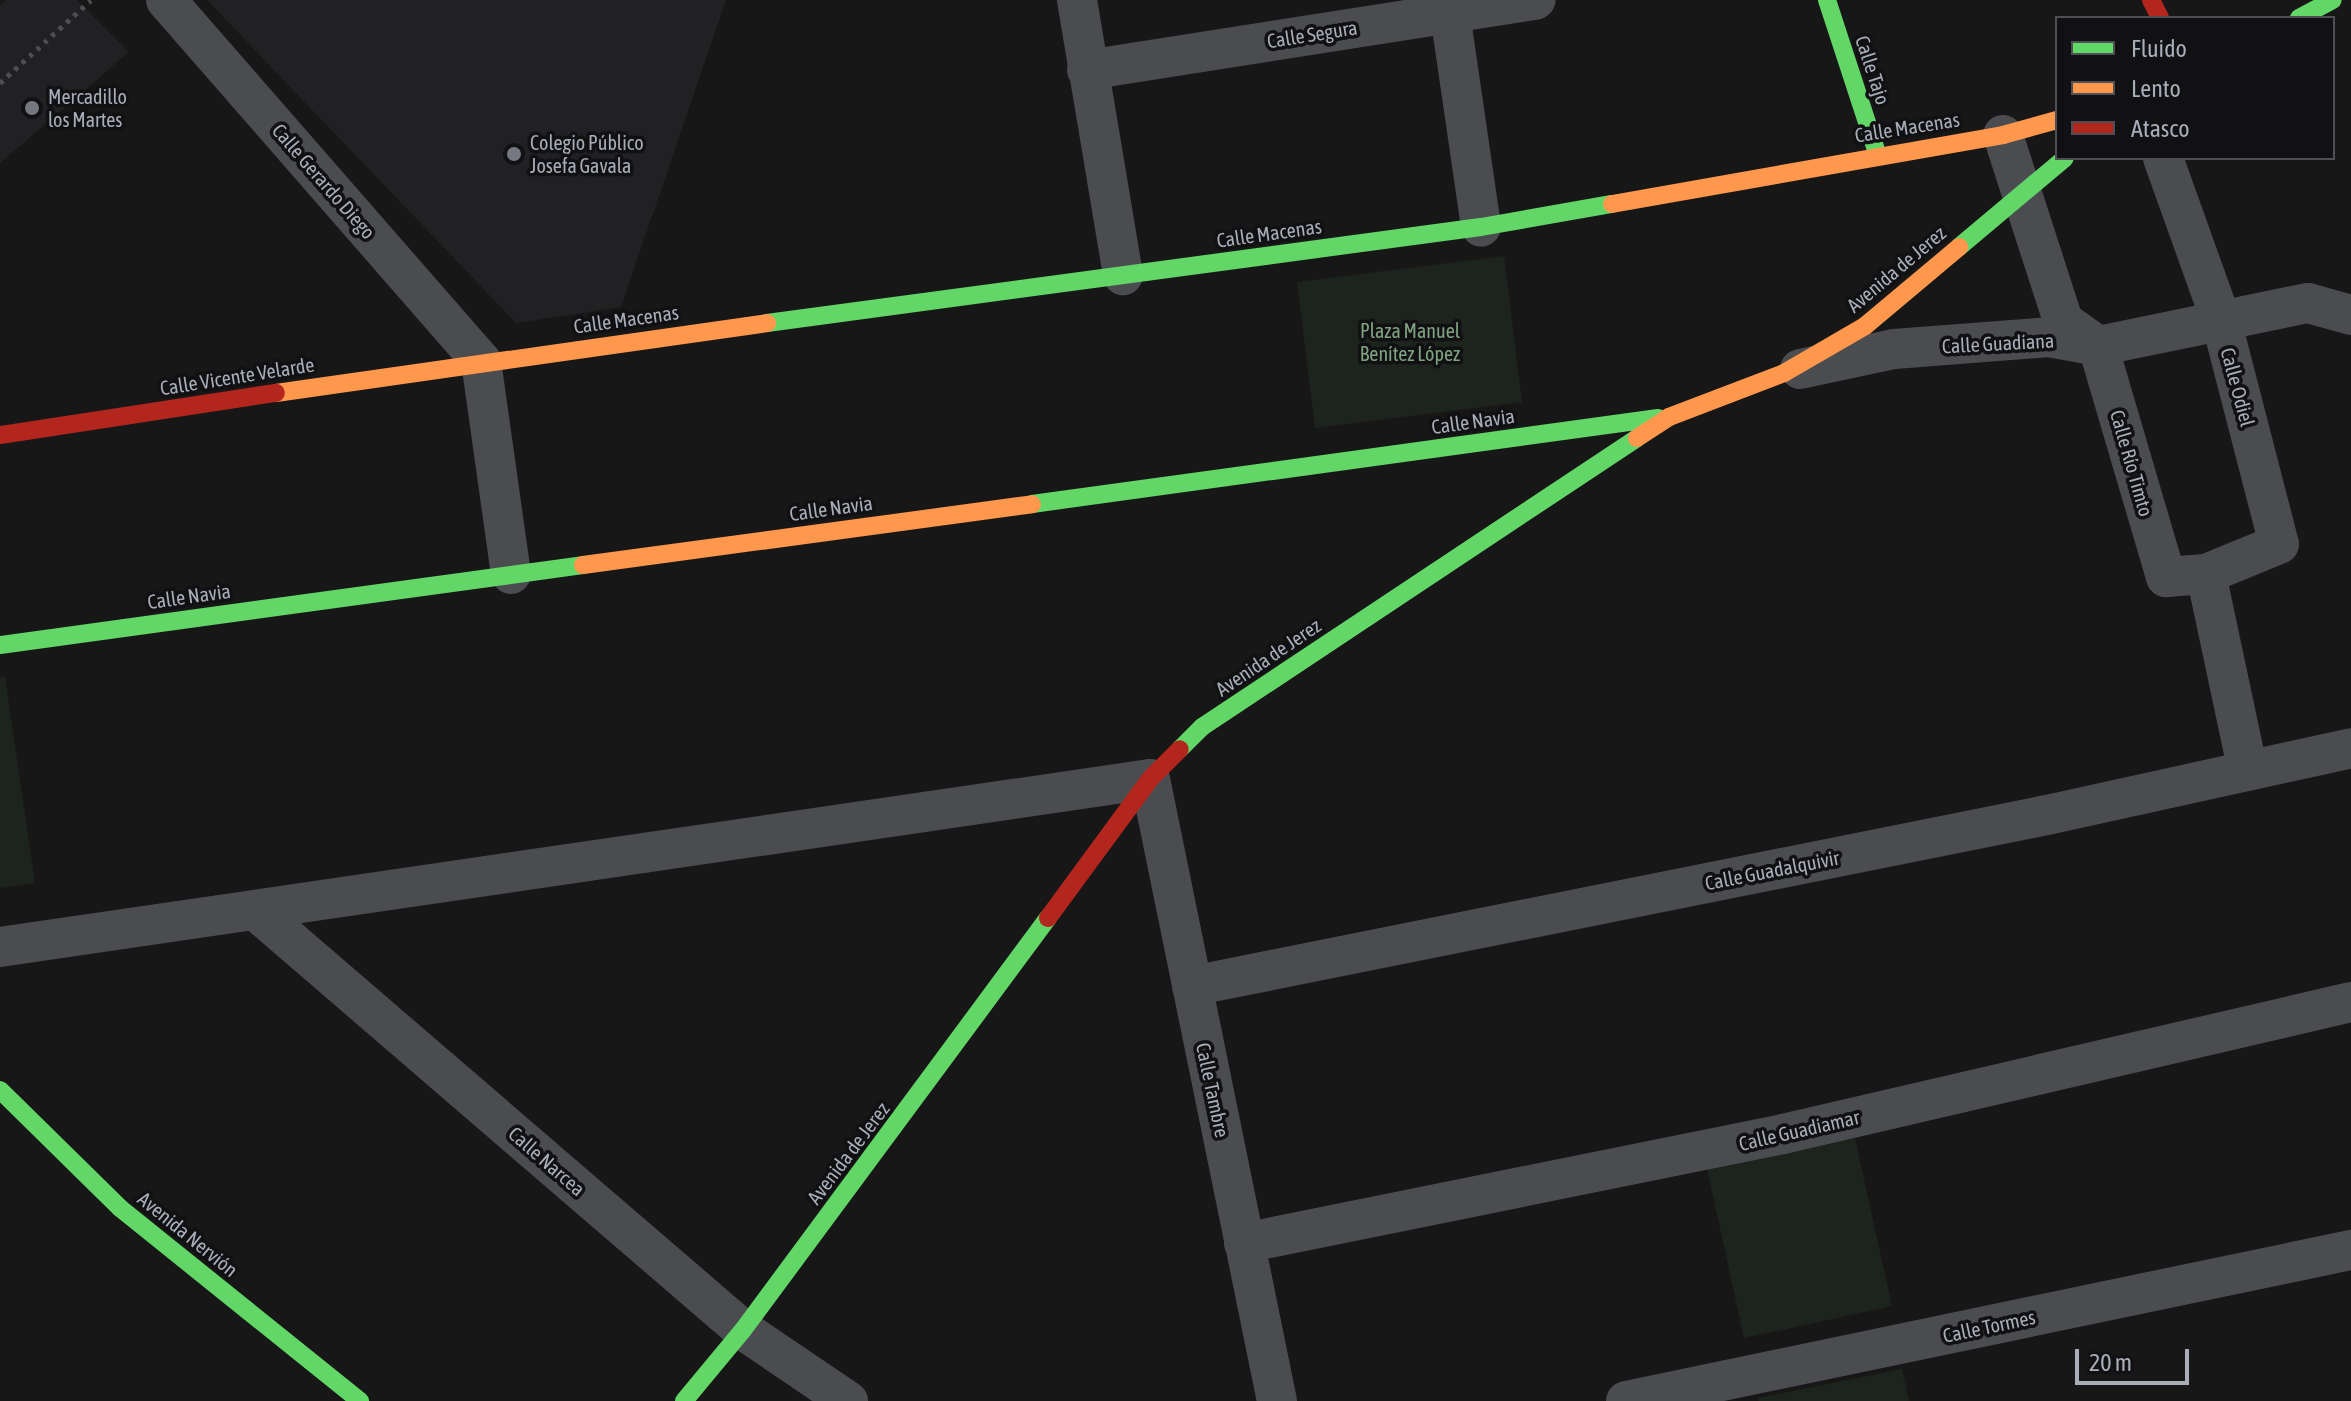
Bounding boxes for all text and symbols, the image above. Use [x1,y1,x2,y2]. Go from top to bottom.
street label: Calle Segura [1265,15,1359,53]
legend [2055,16,2335,160]
street label: Calle Tajo [1851,32,1895,108]
text: Fluido [2131,35,2187,62]
text: Lento [2131,75,2181,102]
place label: Mercadillo los Martes [48,84,127,131]
marker: Mercadillo los Martes [23,99,41,117]
street label: Calle Macenas [1853,107,1961,147]
text: Atasco [2131,115,2189,142]
street label: Calle Gerardo Diego [267,118,381,244]
place label: Colegio Público Josefa Gavala [530,130,644,177]
marker: Colegio Público Josefa Gavala [505,145,523,163]
street label: Calle Macenas [1215,214,1323,252]
street label: Avenida de Jerez [1842,221,1950,317]
street label: Calle Macenas [572,300,680,338]
park label: Plaza Manuel Benítez López [1360,319,1460,366]
street label: Calle Guadiana [1941,328,2055,358]
street label: Calle Odiel [2216,345,2260,429]
street label: Calle Vicente Velarde [158,352,316,400]
street label: Calle Navia [1430,403,1516,439]
street label: Calle Río Timto [2105,407,2159,519]
street label: Calle Navia [788,490,874,526]
street label: Calle Navia [146,578,232,614]
street label: Avenida de Jerez [1211,613,1325,701]
street label: Calle Guadalquivir [1703,845,1841,895]
street label: Calle Tambre [1191,1041,1235,1139]
street label: Avenida de Jerez [802,1097,894,1209]
street label: Calle Guadiamar [1736,1104,1862,1156]
street label: Calle Narcea [504,1121,590,1201]
street label: Avenida Nervión [133,1186,243,1282]
street label: Calle Tormes [1941,1304,2037,1348]
scale bar [2079,1333,2193,1383]
text: 20 m [2089,1349,2132,1376]

